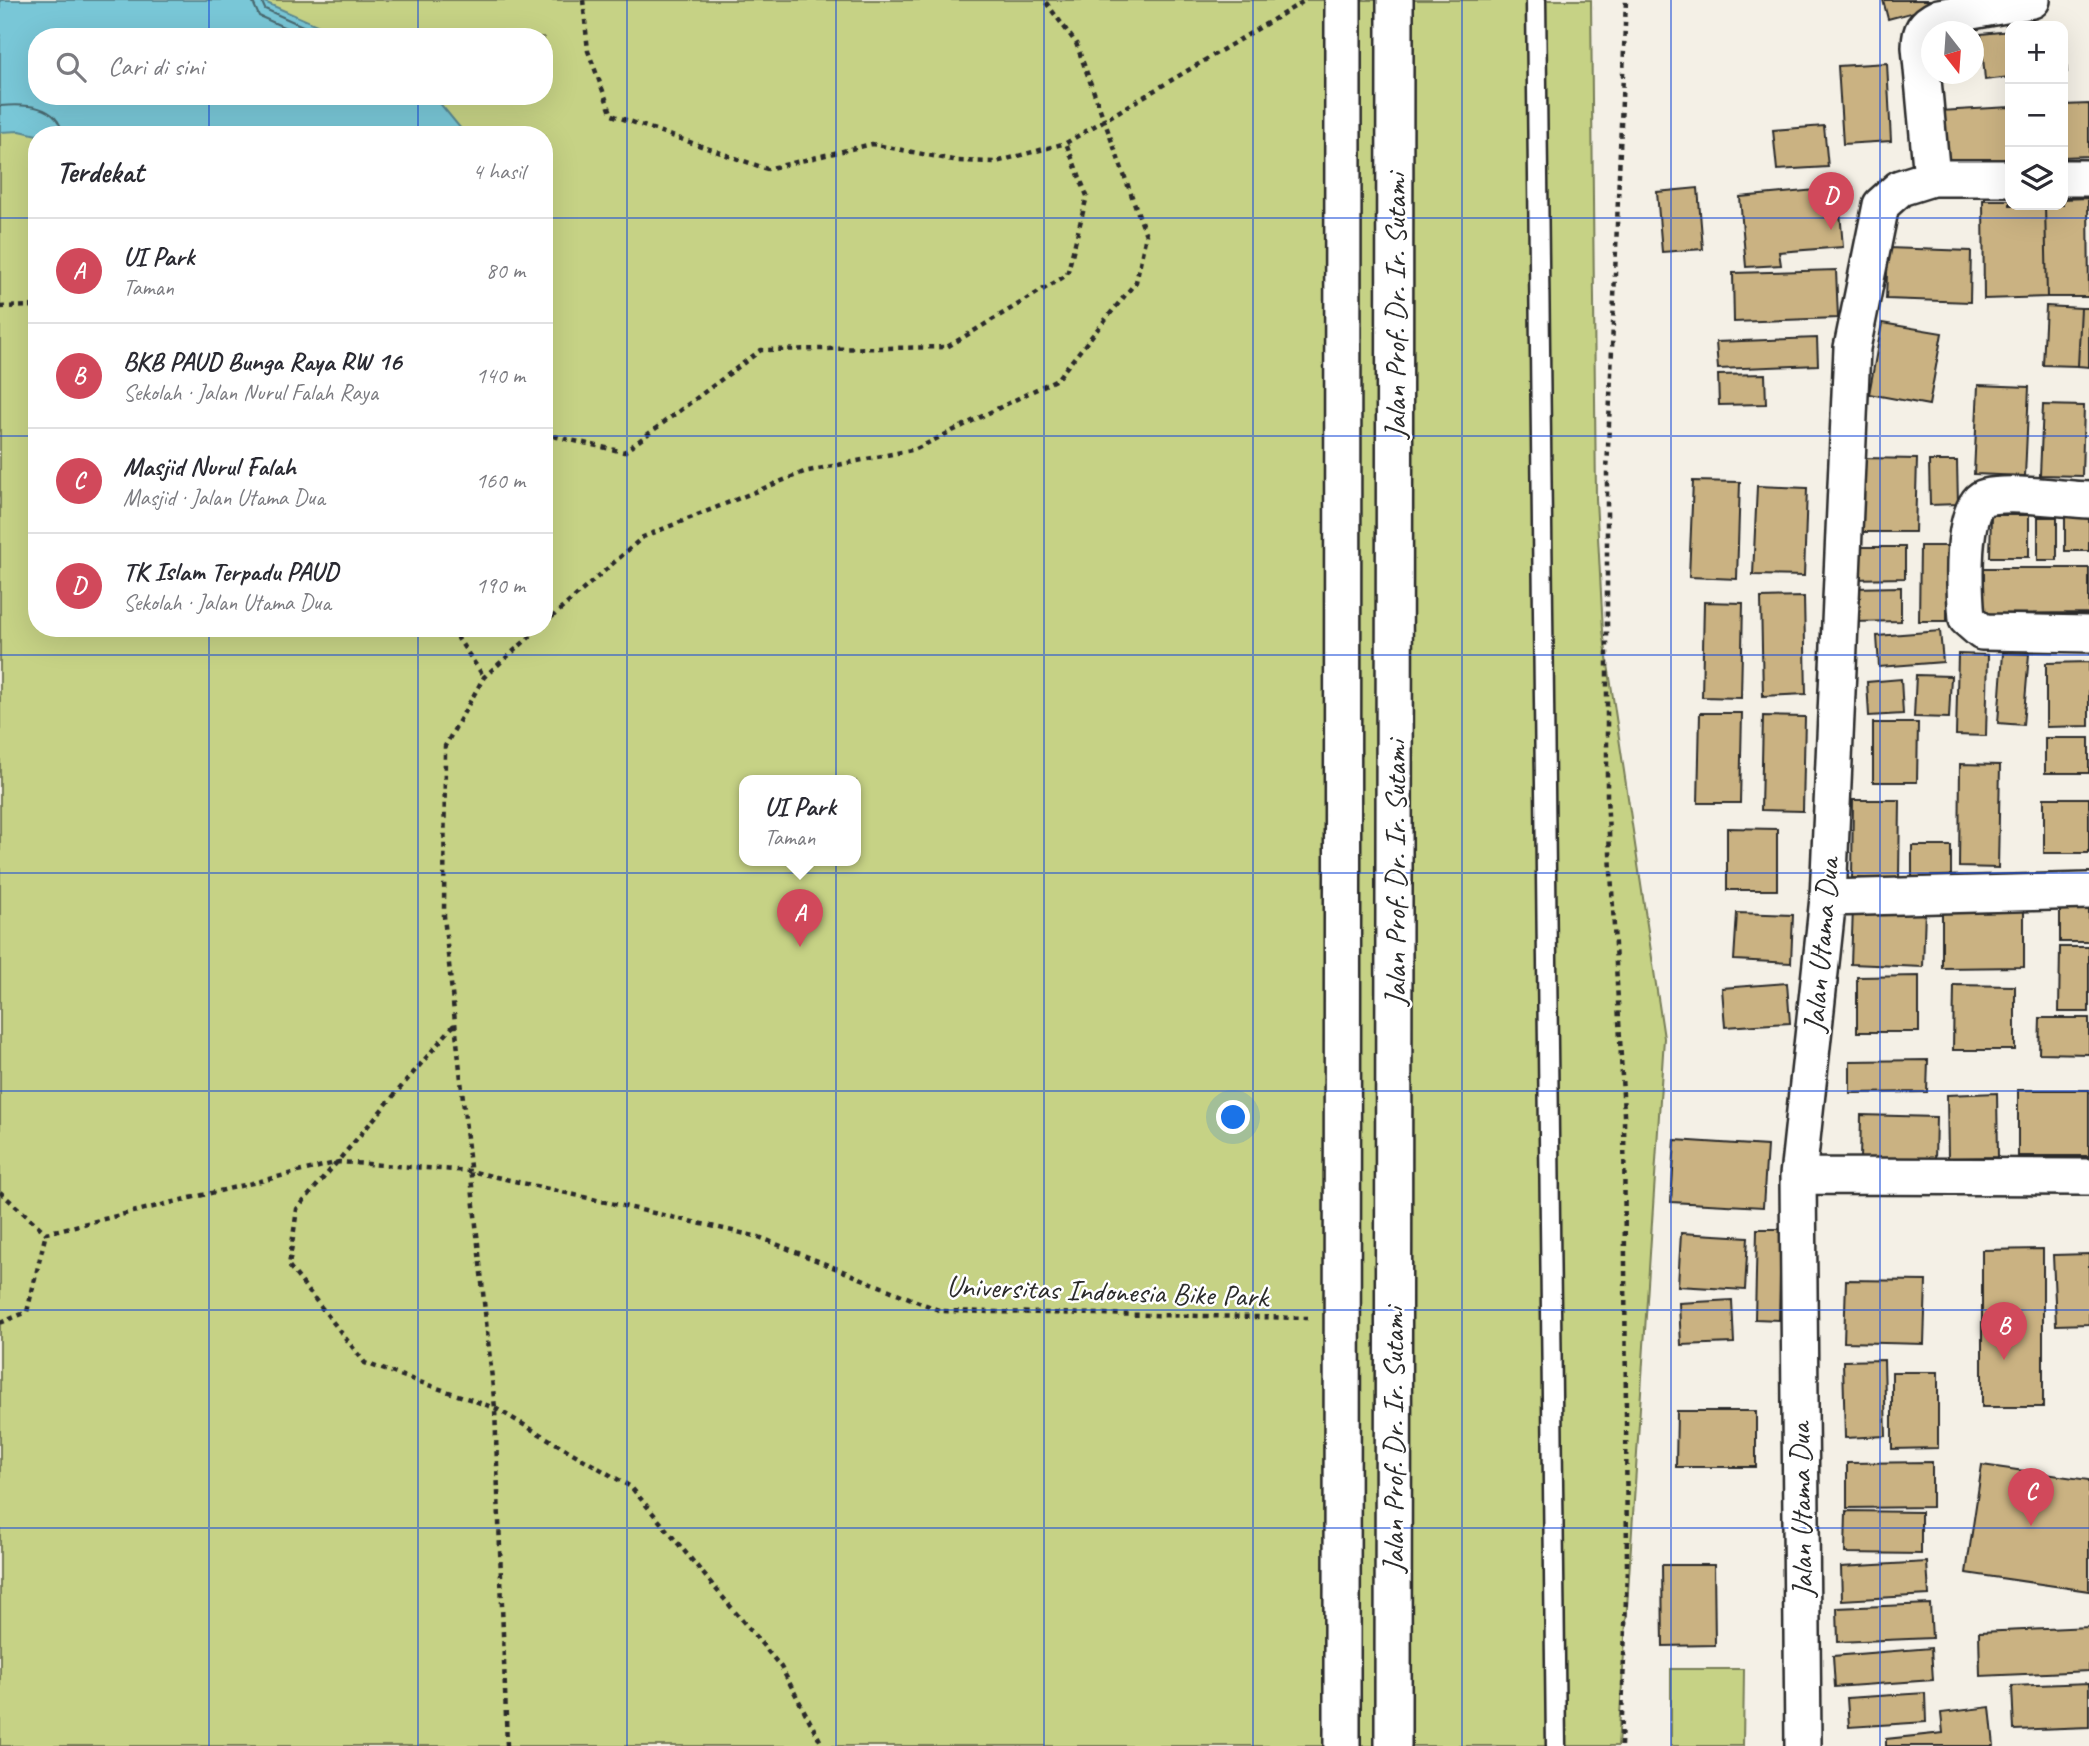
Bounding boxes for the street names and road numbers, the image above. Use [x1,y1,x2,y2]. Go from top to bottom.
street label: Jalan Prof. Dr. Ir. Sutami [1376,170,1414,441]
street label: Jalan Prof. Dr. Ir. Sutami [1376,737,1414,1008]
street label: Jalan Utama Dua [1794,854,1848,1036]
street label: Universitas Indonesia Bike Park [946,1266,1270,1316]
street label: Jalan Prof. Dr. Ir. Sutami [1374,1304,1412,1575]
street label: Jalan Utama Dua [1780,1420,1822,1600]

